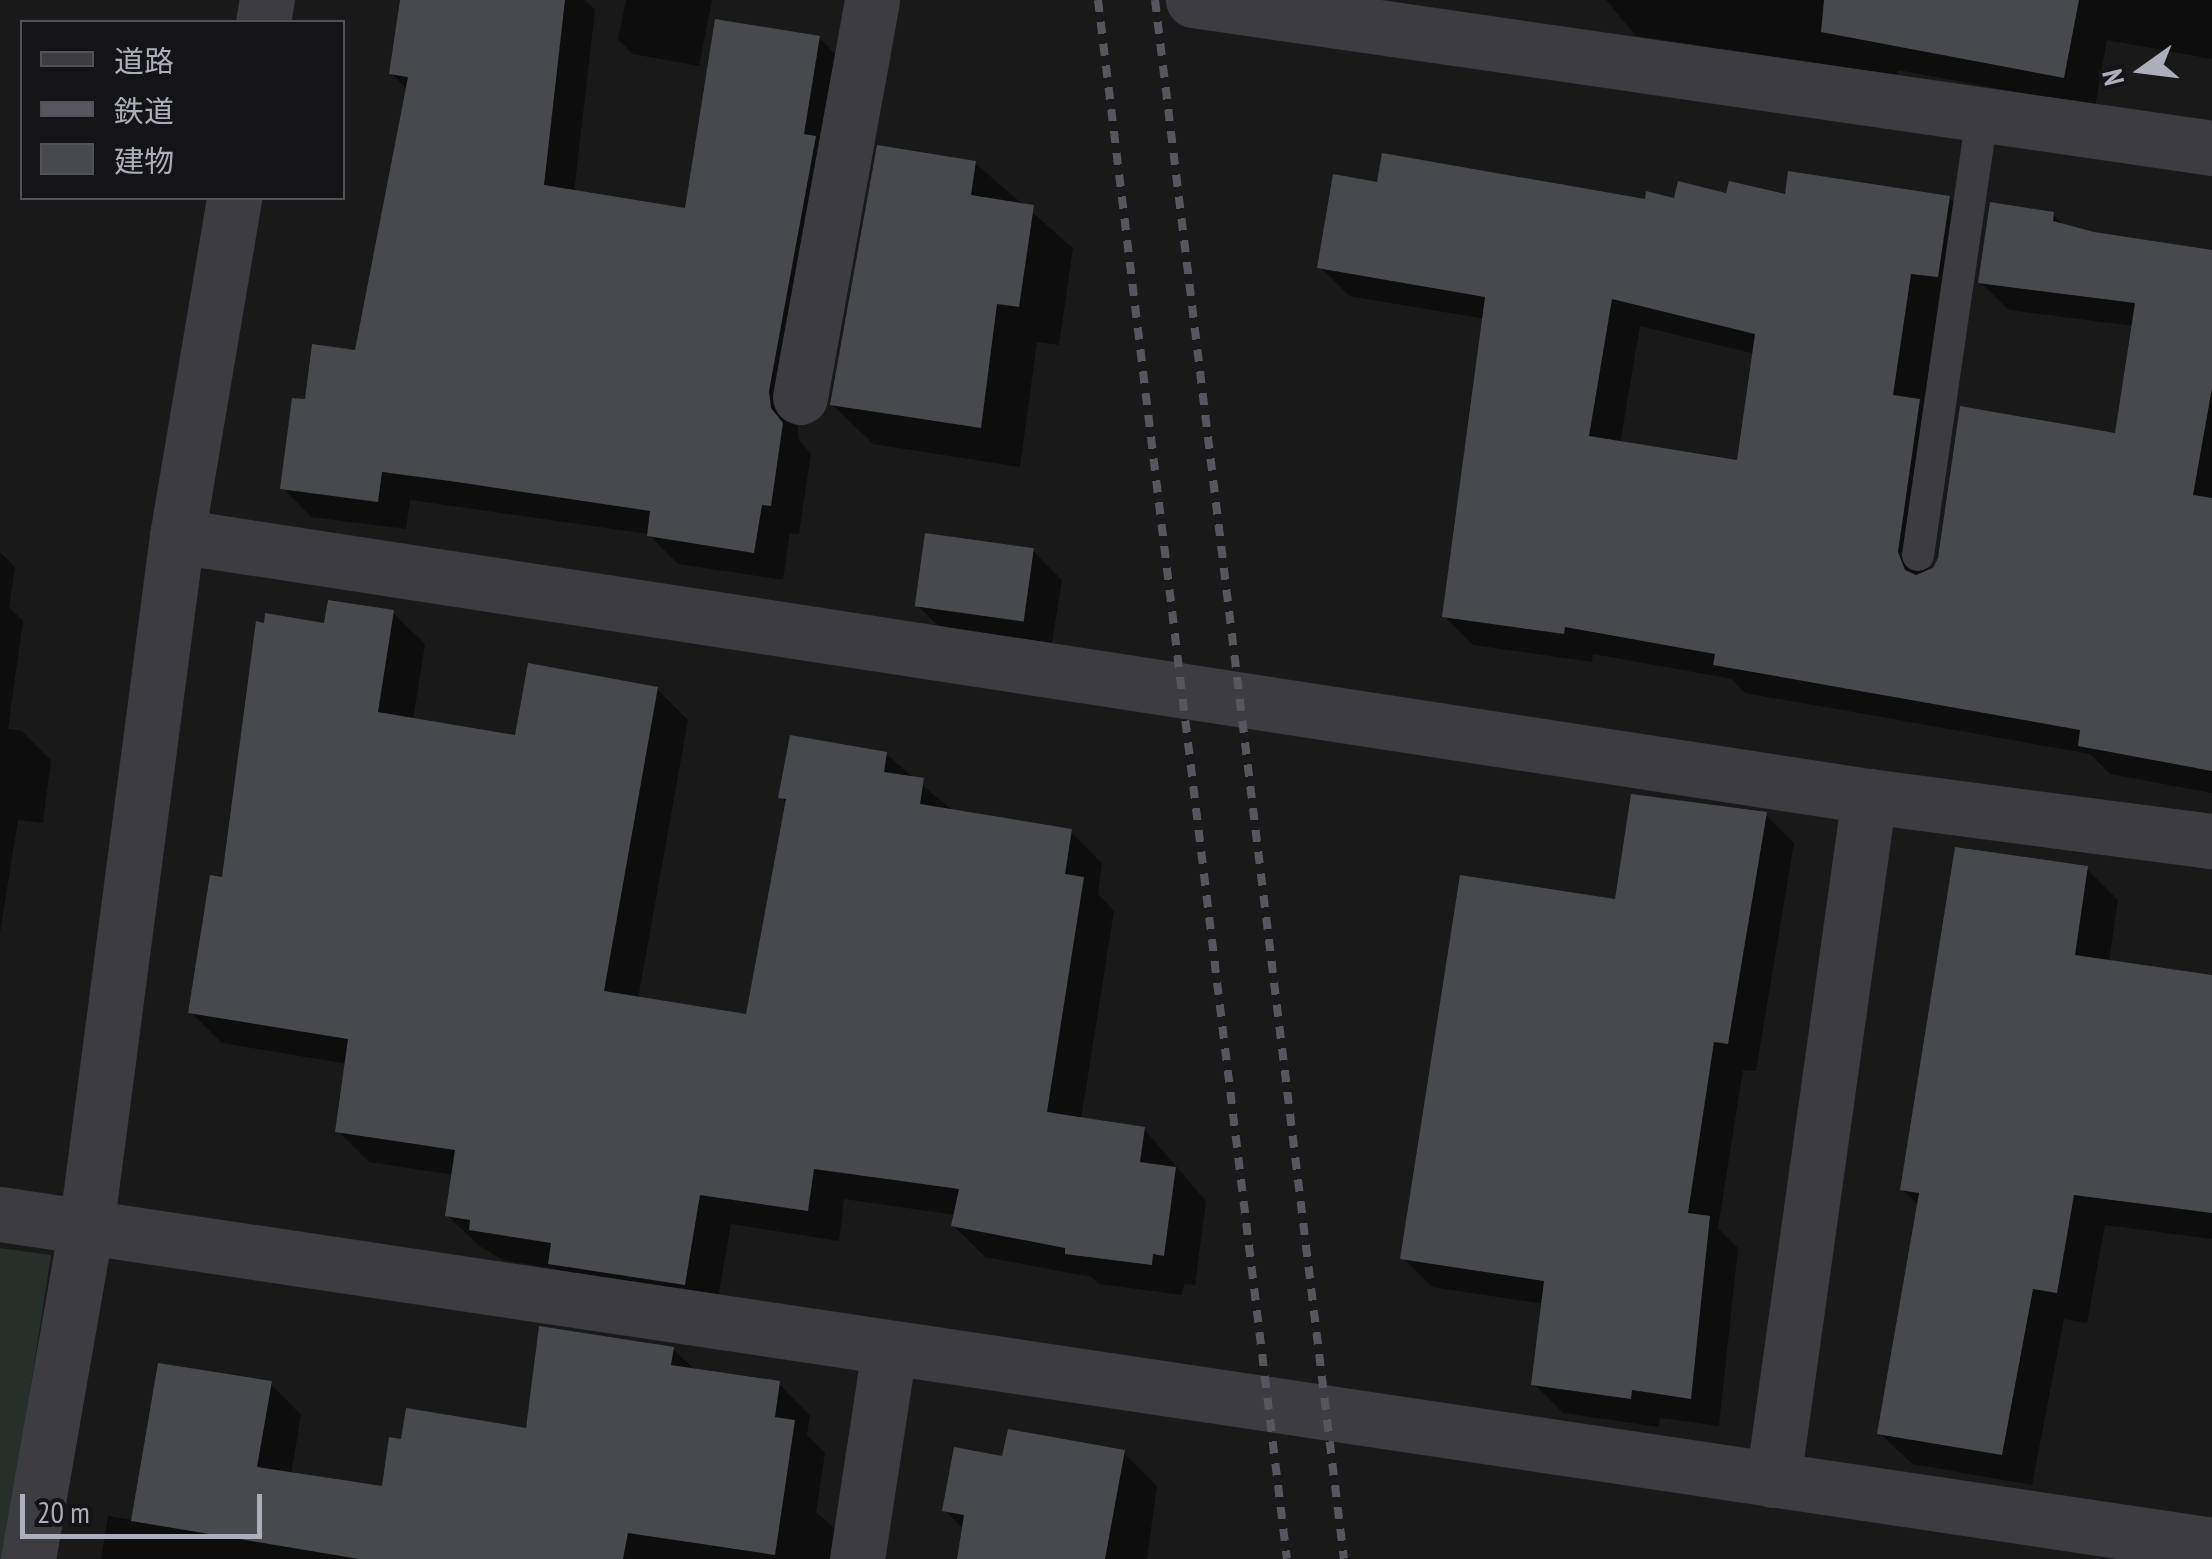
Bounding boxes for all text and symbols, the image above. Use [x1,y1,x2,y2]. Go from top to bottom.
legend [20,20,345,200]
north arrow [2092,20,2192,120]
text: 道路 [114,41,174,80]
text: N [2093,66,2132,89]
text: 鉄道 [114,91,174,130]
text: 建物 [114,141,174,180]
scale bar [25,1474,268,1536]
text: 20 m [37,1492,90,1531]

